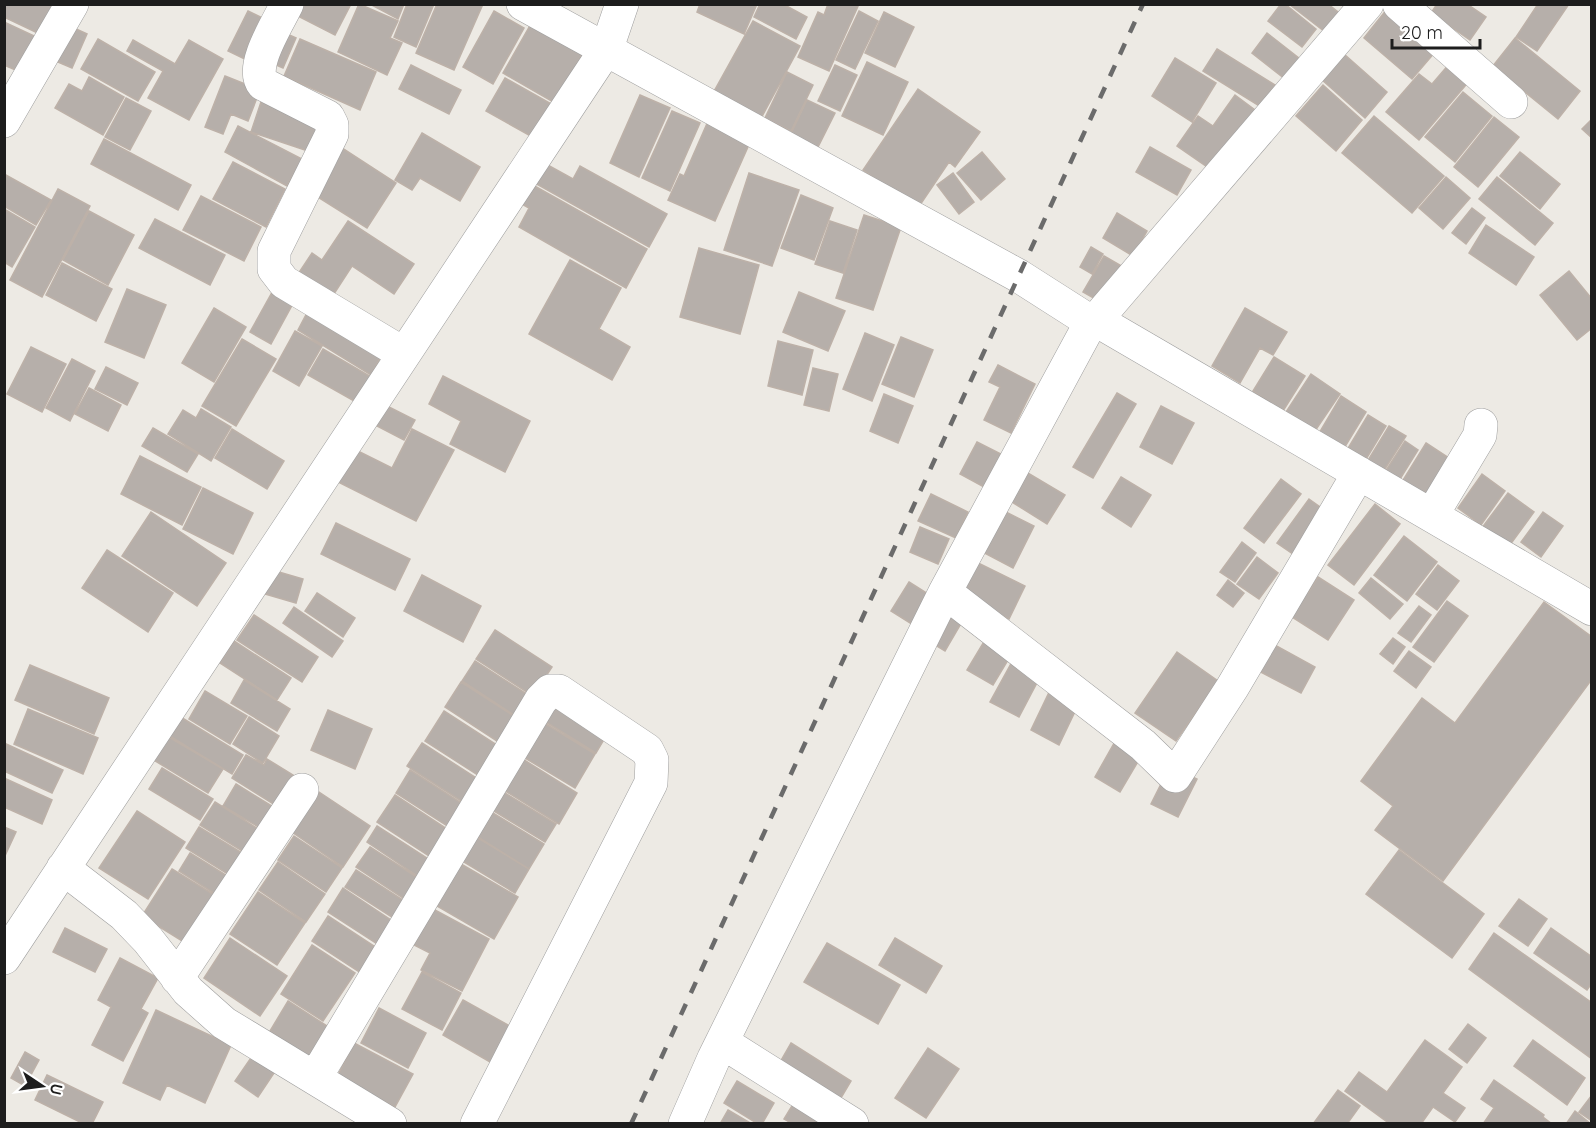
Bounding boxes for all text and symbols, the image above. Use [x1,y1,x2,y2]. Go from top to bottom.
scale bar [1392,12,1480,50]
text: 20 m [1401,21,1443,44]
north arrow [12,1056,72,1116]
text: U [46,1082,68,1097]

